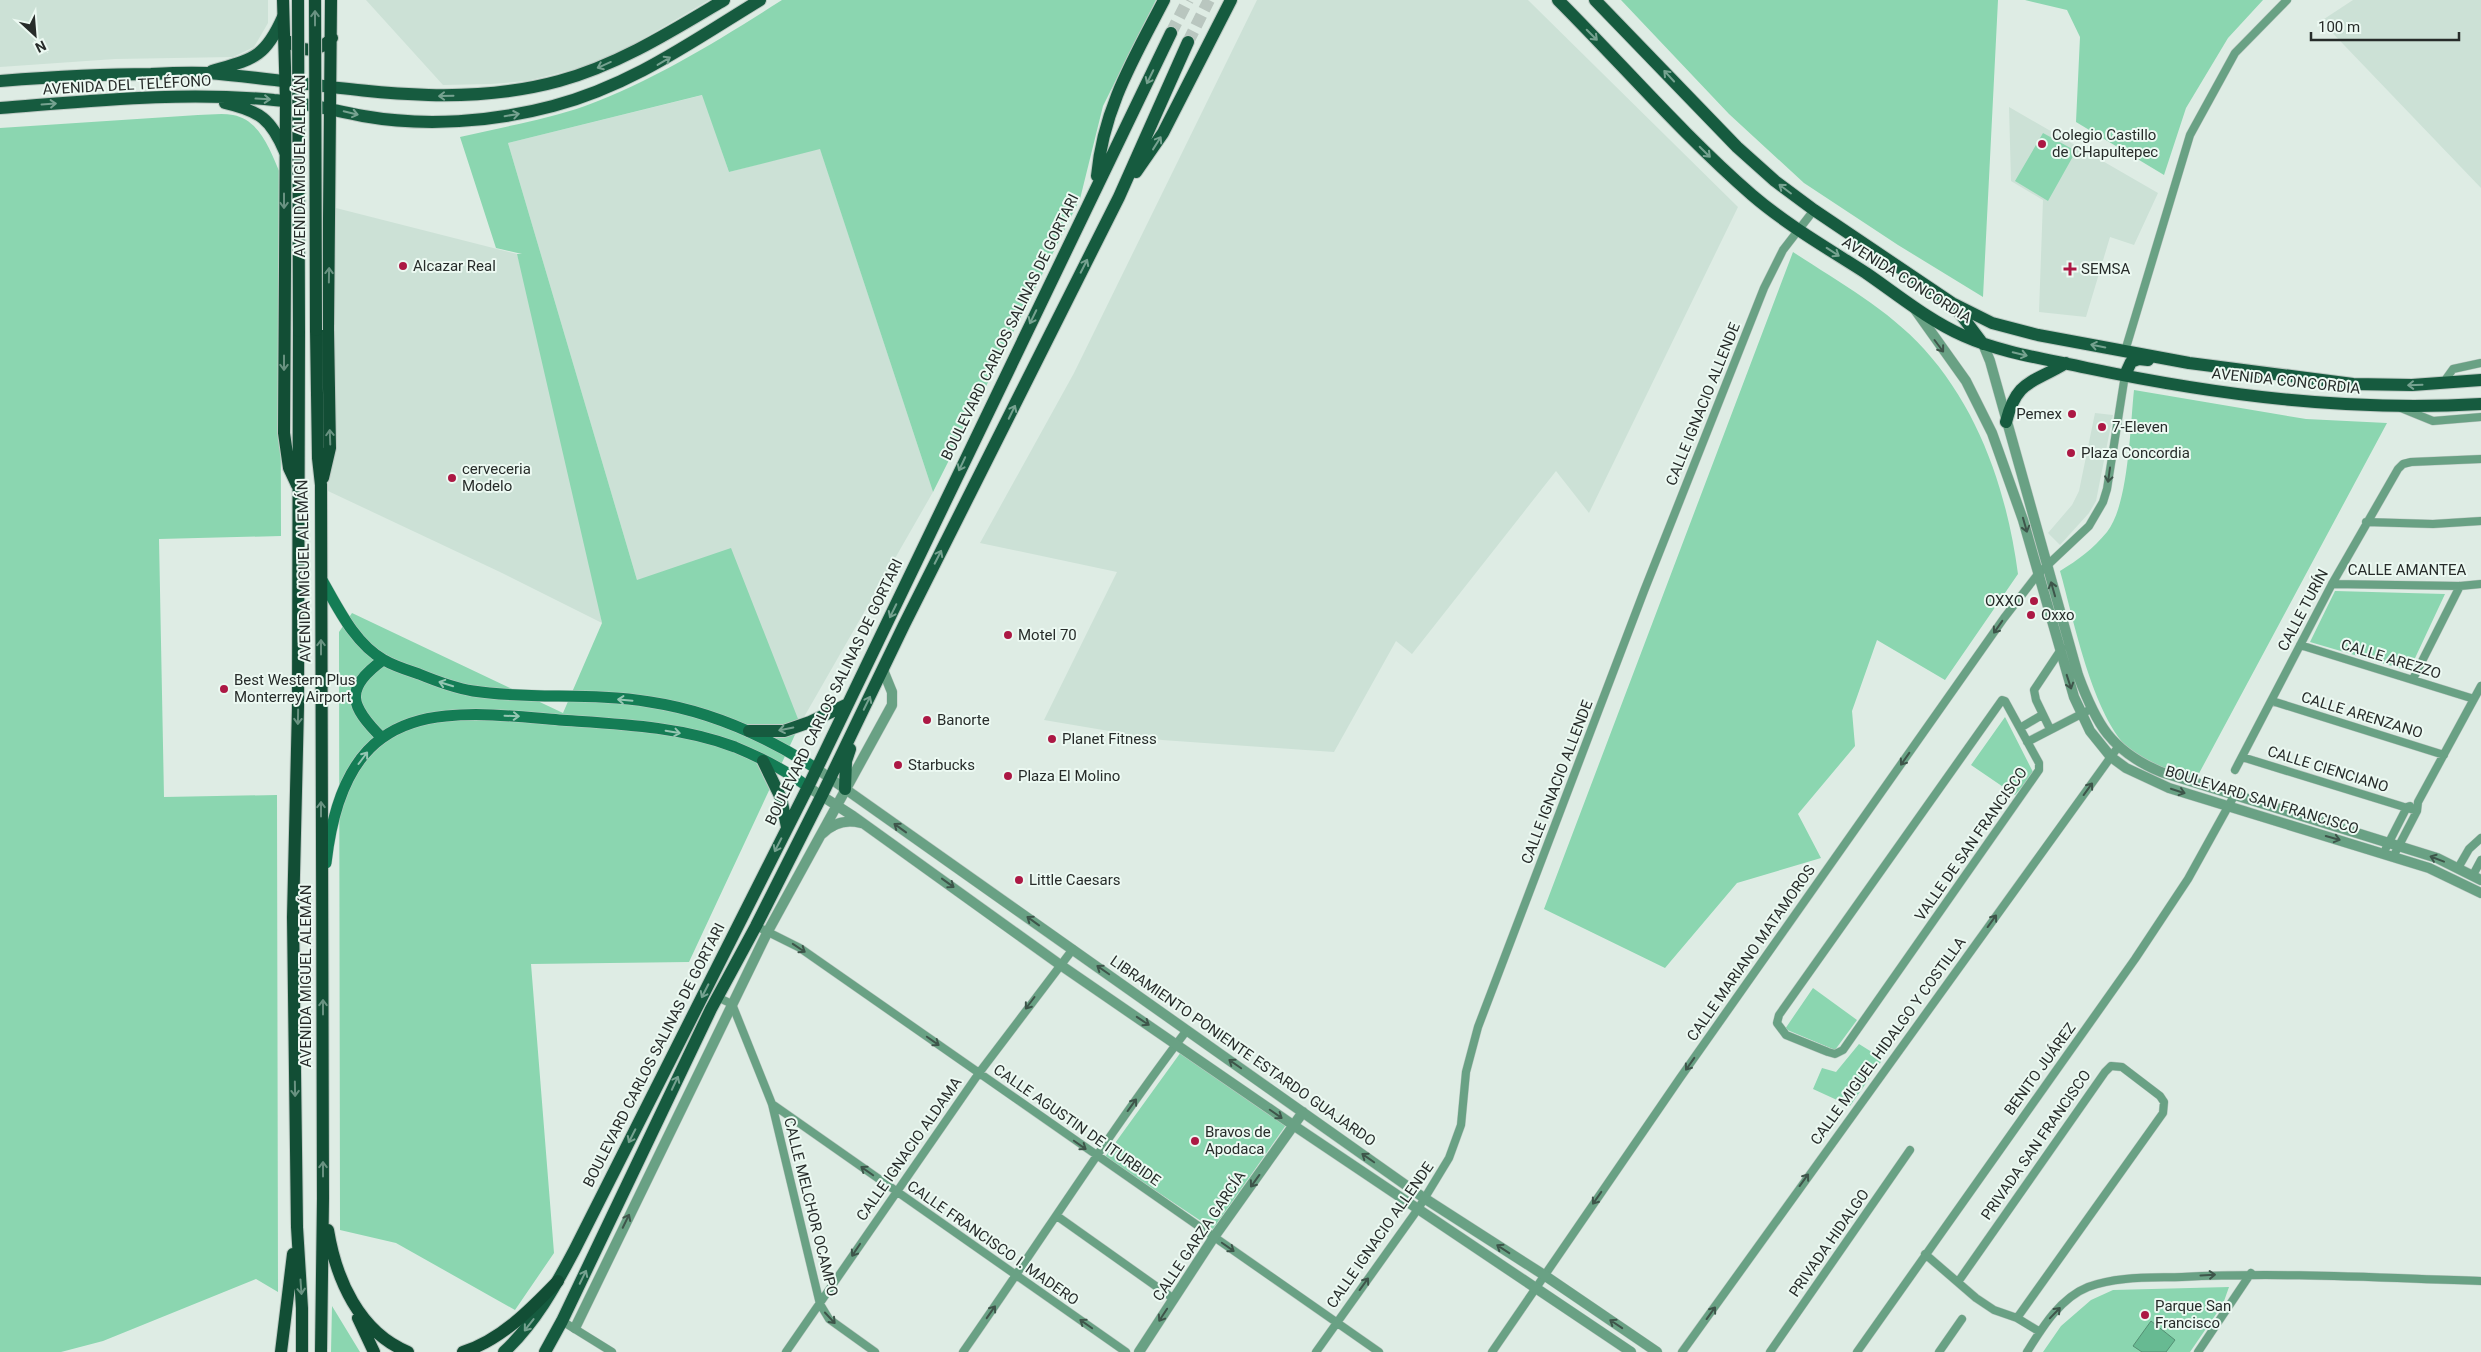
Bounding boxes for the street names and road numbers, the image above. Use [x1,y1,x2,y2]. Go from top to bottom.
street label: AVENIDA DEL TELÉFONO [42,72,212,98]
street label: AVENIDA MIGUEL ALEMÁN [291,75,309,257]
street label: BOULEVARD CARLOS SALINAS DE GORTARI [938,191,1082,463]
street label: AVENIDA CONCORDIA [1839,233,1975,327]
street label: CALLE IGNACIO ALLENDE [1662,319,1744,488]
street label: AVENIDA CONCORDIA [2211,364,2361,398]
street label: AVENIDA MIGUEL ALEMÁN [293,479,315,663]
street label: BOULEVARD CARLOS SALINAS DE GORTARI [762,556,906,828]
street label: CALLE AMANTEA [2348,561,2466,579]
street label: CALLE TURÍN [2274,566,2332,654]
street label: CALLE AREZZO [2339,635,2443,683]
street label: CALLE ARENZANO [2299,688,2425,742]
street label: CALLE IGNACIO ALLENDE [1517,697,1597,867]
street label: CALLE CIENCIANO [2265,742,2391,796]
street label: BOULEVARD SAN FRANCISCO [2163,762,2361,838]
street label: VALLE DE SAN FRANCISCO [1911,764,2031,924]
street label: CALLE MARIANO MATAMOROS [1683,861,1819,1045]
street label: AVENIDA MIGUEL ALEMÁN [297,885,315,1067]
street label: BOULEVARD CARLOS SALINAS DE GORTARI [579,920,729,1190]
street label: CALLE MIGUEL HIDALGO Y COSTILLA [1807,933,1970,1148]
street label: LIBRAMIENTO PONIENTE ESTARDO GUAJARDO [1107,952,1379,1150]
street label: BENITO JUÁREZ [2001,1019,2080,1119]
street label: CALLE AGUSTIN DE ITURBIDE [990,1060,1164,1190]
street label: PRIVADA SAN FRANCISCO [1977,1067,2095,1223]
street label: CALLE IGNACIO ALDAMA [853,1074,966,1224]
street label: CALLE MELCHOR OCAMPO [780,1116,842,1298]
street label: CALLE IGNACIO ALLENDE [1323,1158,1438,1312]
street label: CALLE GARZA GARCÍA [1149,1167,1249,1304]
street label: CALLE FRANCISCO I. MADERO [904,1177,1082,1309]
street label: PRIVADA HIDALGO [1785,1186,1873,1300]

